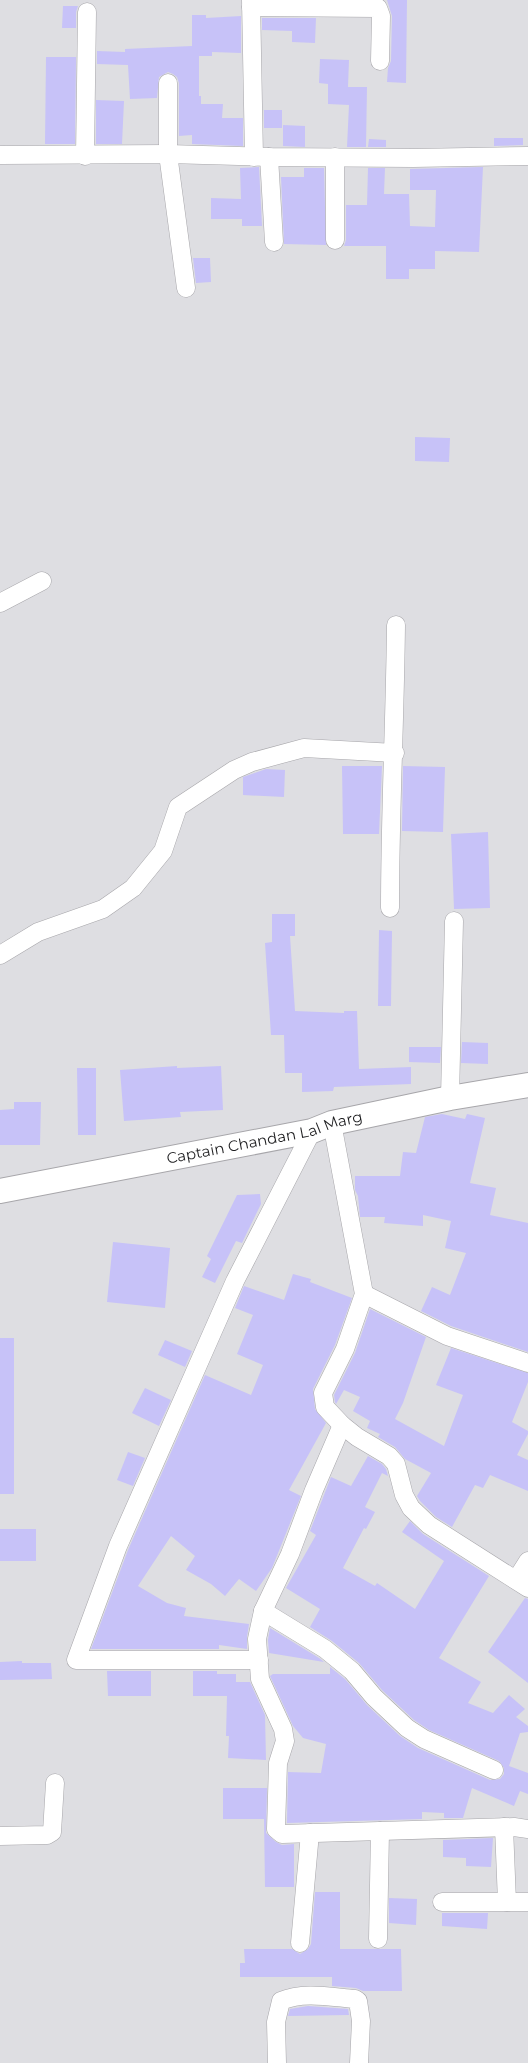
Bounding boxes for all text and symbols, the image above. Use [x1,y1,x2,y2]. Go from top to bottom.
street label: Captain Chandan Lal Marg [165,1107,364,1168]

